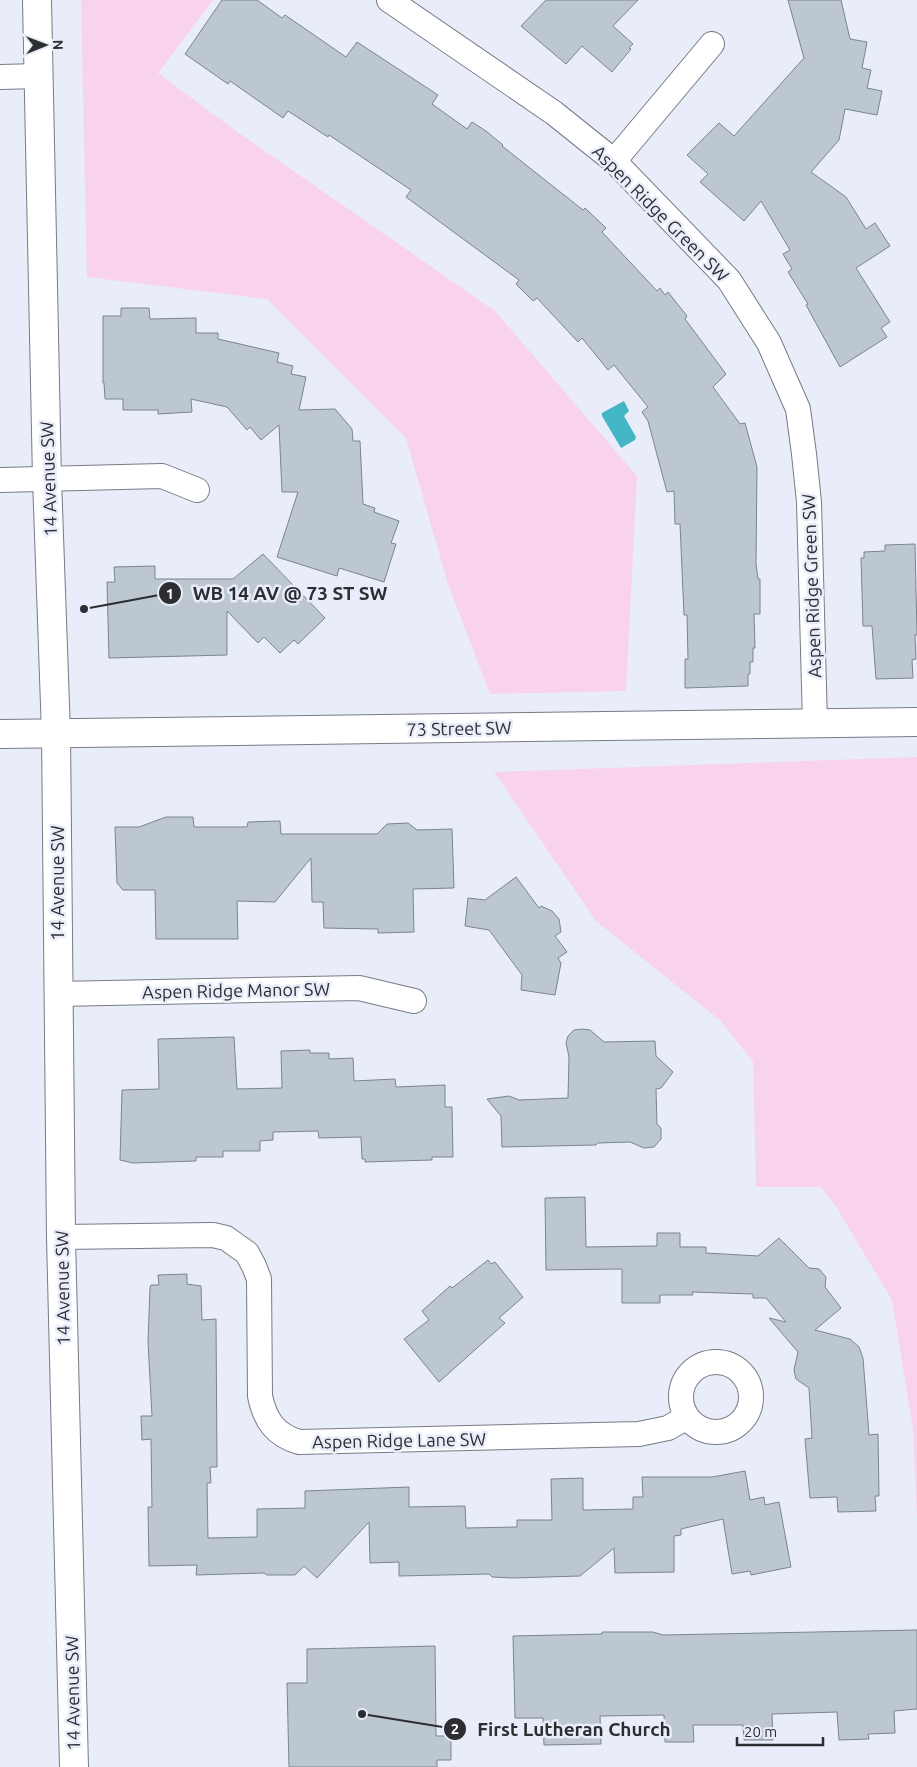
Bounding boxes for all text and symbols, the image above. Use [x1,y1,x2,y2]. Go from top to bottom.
north arrow [20,20,70,70]
text: N [50,39,66,50]
street label: Aspen Ridge Green SW [589,141,733,285]
street label: 14 Avenue SW [36,421,60,537]
street label: Aspen Ridge Green SW [798,493,824,678]
callout: WB 14 AV @ 73 ST SW [158,576,397,610]
text: WB 14 AV @ 73 ST SW [193,582,387,604]
text: 1 [166,585,174,602]
street label: 73 Street SW [406,717,512,739]
street label: 14 Avenue SW [47,825,67,941]
street label: Aspen Ridge Manor SW [142,978,330,1002]
street label: 14 Avenue SW [51,1230,73,1346]
street label: Aspen Ridge Lane SW [312,1428,487,1452]
street label: 14 Avenue SW [61,1635,83,1751]
callout: First Lutheran Church [443,1712,681,1746]
scale bar [737,1714,823,1746]
text: First Lutheran Church [477,1718,671,1740]
text: 2 [451,1720,459,1737]
text: 20 m [744,1723,777,1740]

